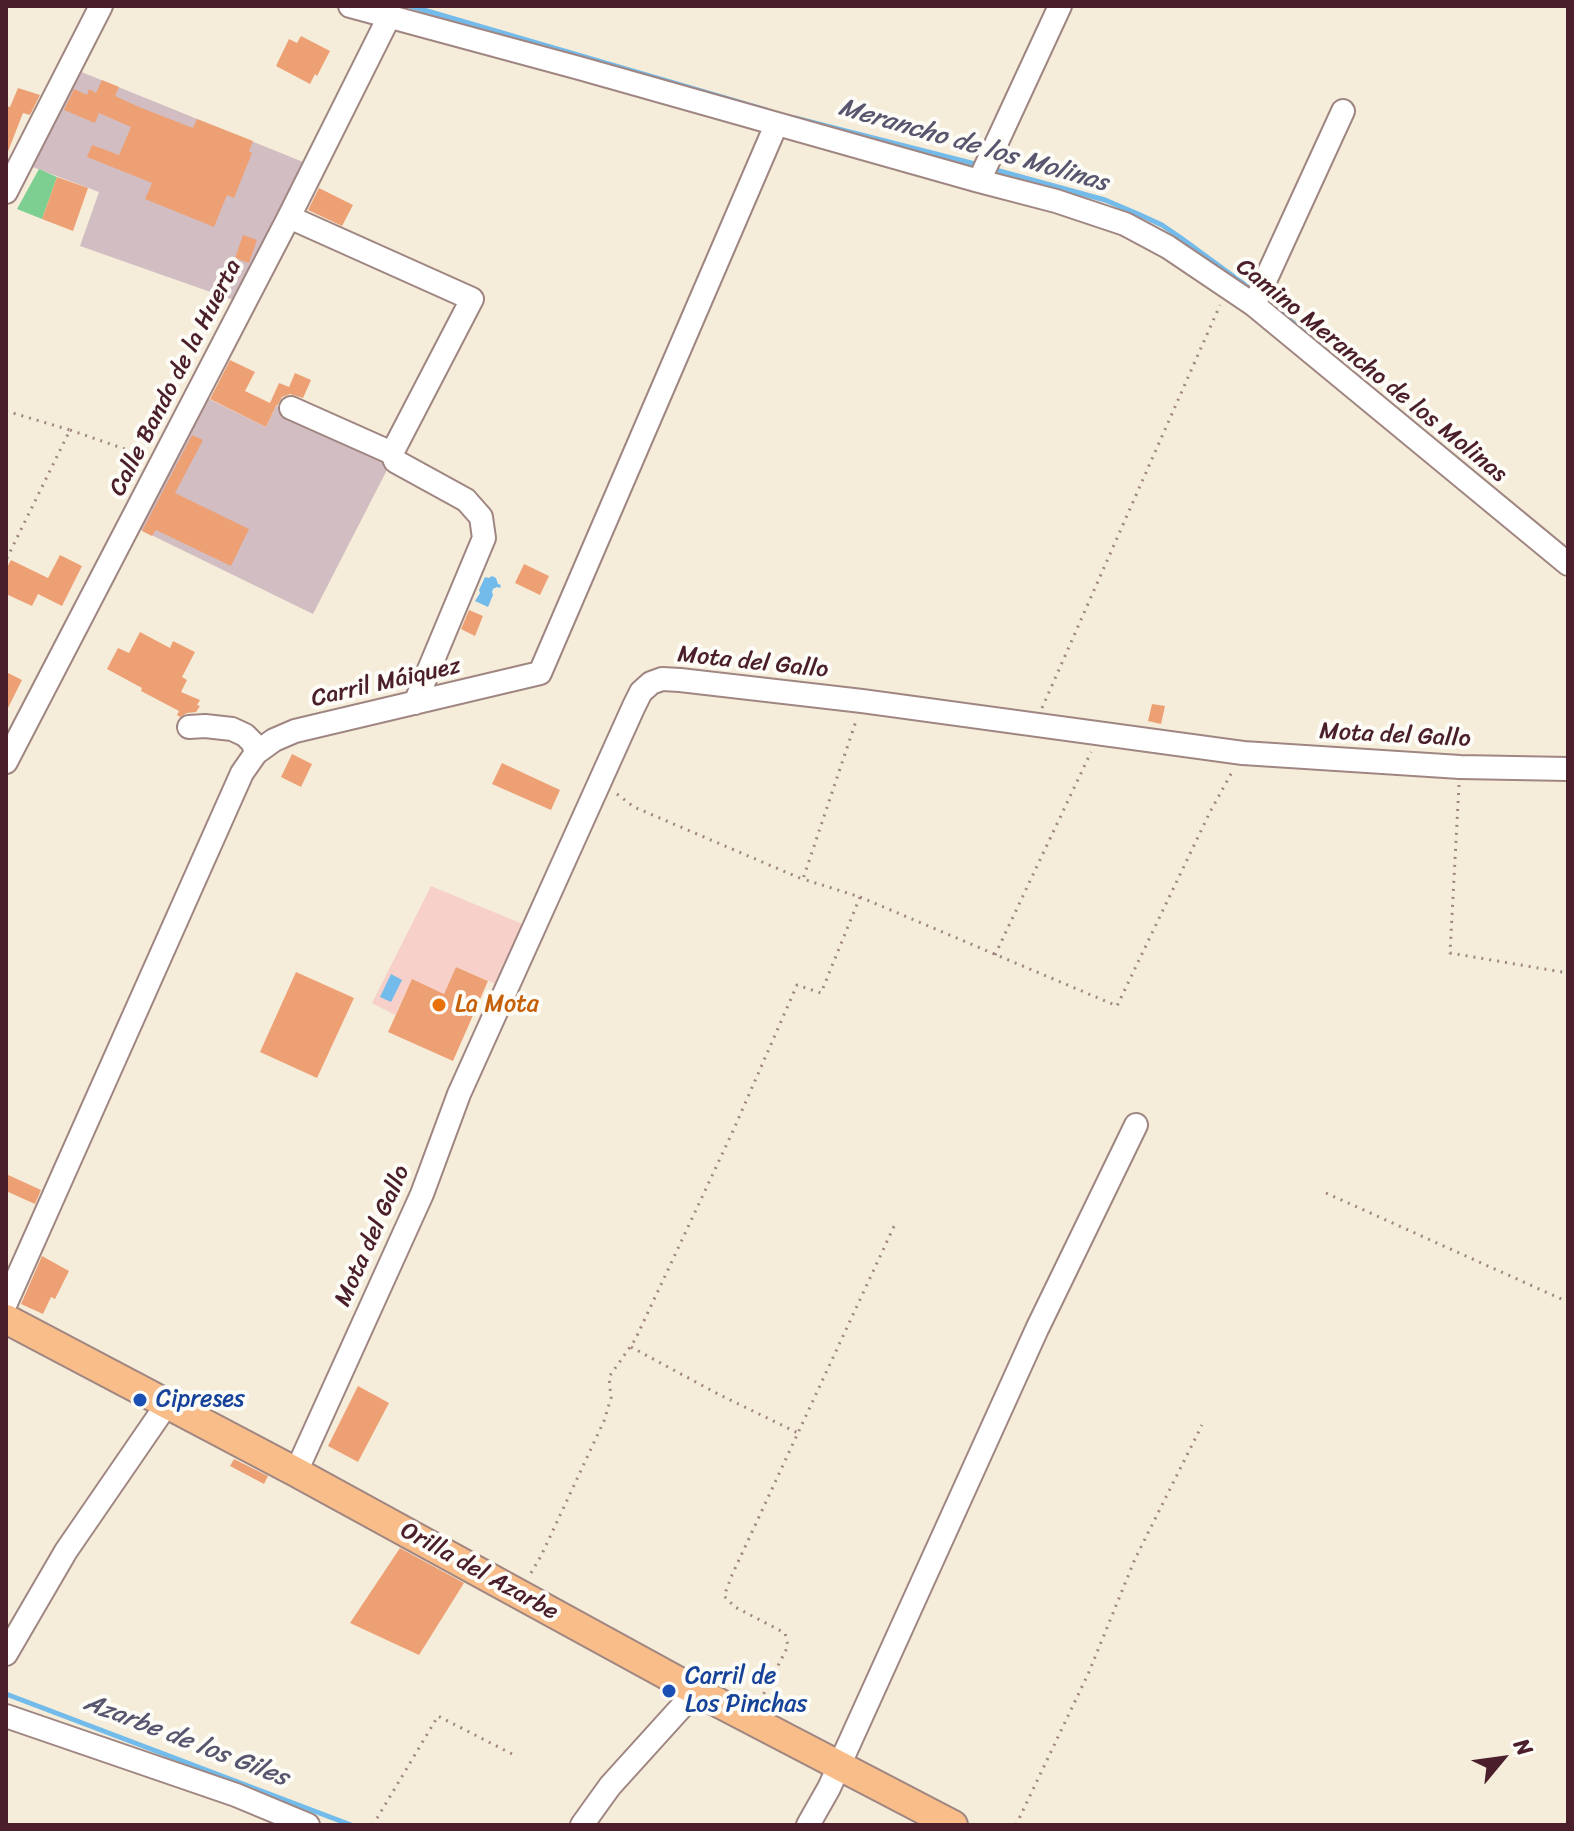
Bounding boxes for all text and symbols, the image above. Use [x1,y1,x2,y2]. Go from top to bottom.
water label: Merancho de los Molinas [835,93,1111,199]
street label: Camino Merancho de los Molinas [1230,253,1512,489]
street label: Calle Bando de la Huerta [104,255,248,501]
street label: Mota del Gallo [676,641,830,685]
street label: Carril Máiquez [309,652,463,714]
street label: Mota del Gallo [1319,718,1471,754]
place label: La Mota [455,991,539,1019]
marker: La Mota [430,996,448,1014]
street label: Mota del Gallo [329,1161,417,1311]
place label: Cipreses [156,1386,245,1414]
marker: Cipreses [131,1391,149,1409]
street label: Orilla del Azarbe [395,1517,563,1627]
place label: Carril de Los Pinchas [685,1663,807,1719]
marker: Carril de Los Pinchas [660,1682,678,1700]
water label: Azarbe de los Giles [79,1688,293,1794]
north arrow [1462,1719,1542,1799]
text: N [1503,1731,1544,1763]

